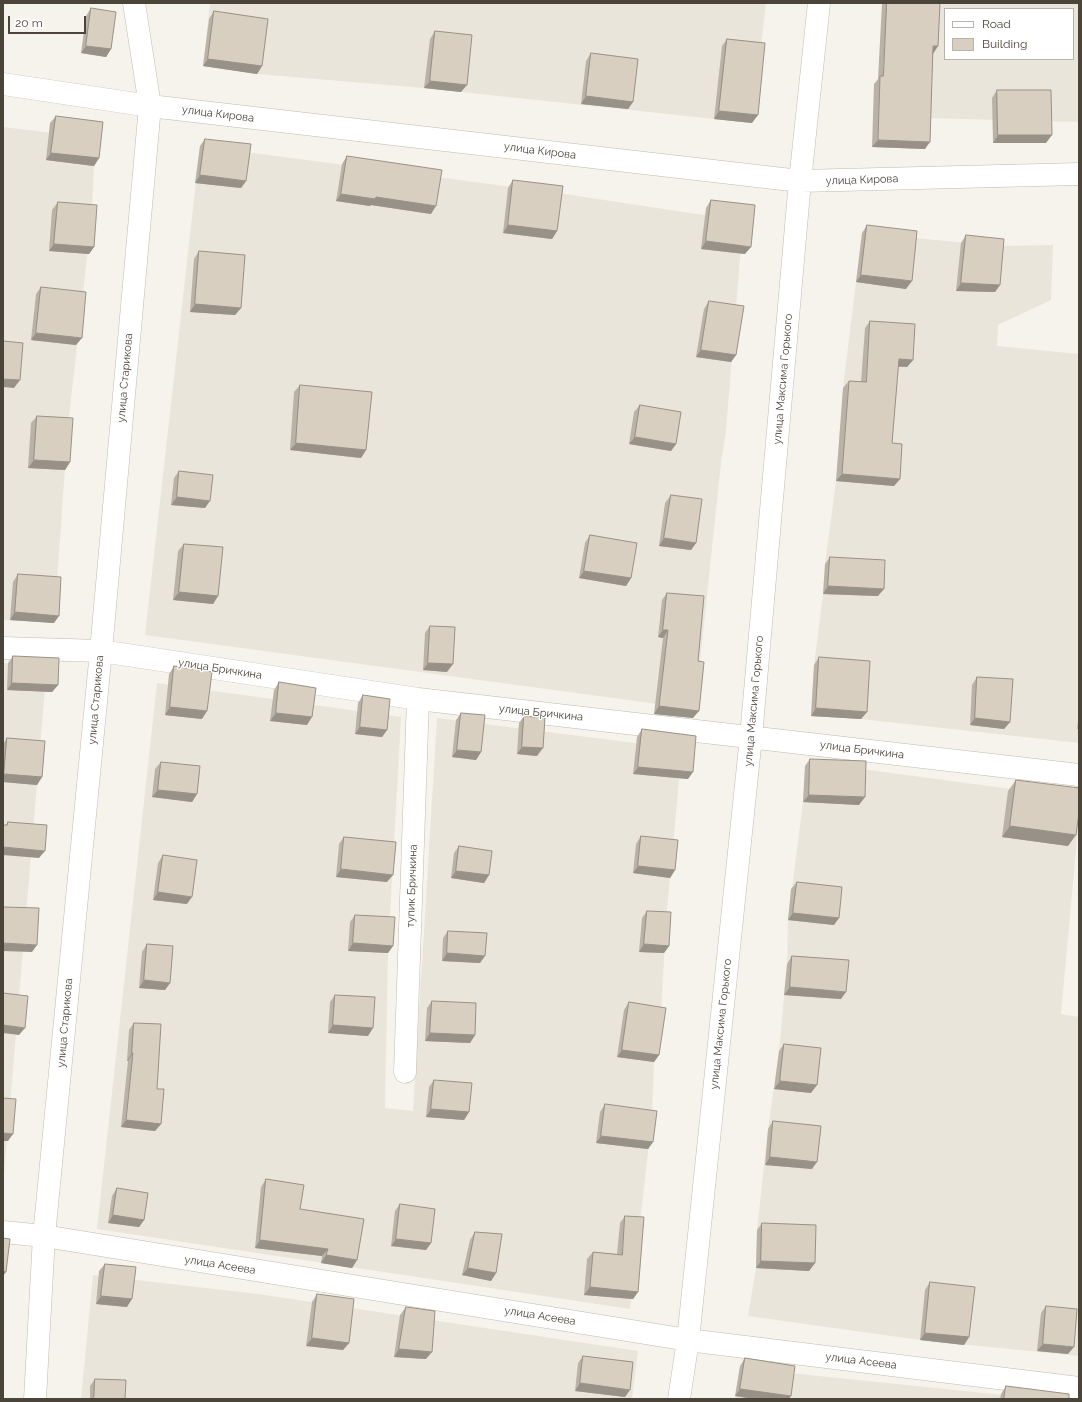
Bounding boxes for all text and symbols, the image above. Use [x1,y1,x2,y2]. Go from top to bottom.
scale bar [10,8,88,34]
legend [944,8,1074,60]
text: 20 m [15,16,43,30]
text: Road [982,17,1011,31]
text: Building [982,37,1028,51]
street label: улица Кирова [181,103,255,125]
street label: улица Кирова [503,140,577,162]
street label: улица Кирова [825,172,899,188]
street label: улица Максима Горького [771,313,795,445]
street label: улица Старикова [115,333,135,423]
street label: улица Максима Горького [742,635,766,767]
street label: улица Старикова [86,655,106,745]
street label: улица Бричкина [177,656,263,682]
street label: улица Бричкина [498,702,584,724]
street label: улица Бричкина [819,738,905,762]
street label: тупик Бричкина [404,844,420,928]
street label: улица Максима Горького [708,958,734,1090]
street label: улица Старикова [55,978,75,1068]
street label: улица Асеева [183,1253,257,1277]
street label: улица Асеева [503,1304,577,1328]
street label: улица Асеева [824,1350,898,1372]

